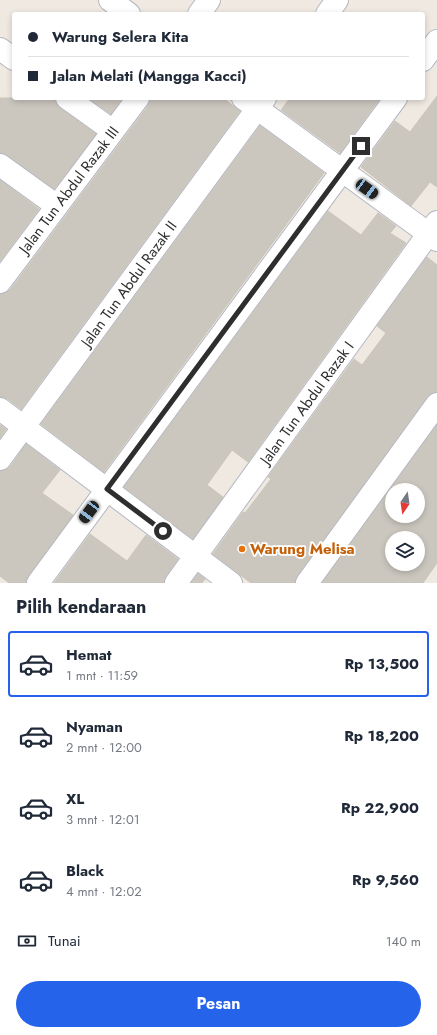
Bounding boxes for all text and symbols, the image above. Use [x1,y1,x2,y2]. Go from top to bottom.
text: Warung Selera Kita [52,26,188,48]
text: Jalan Melati (Mangga Kacci) [52,65,247,87]
street label: Jalan Tun Abdul Razak III [13,122,124,260]
route end [352,137,370,155]
car [354,177,380,201]
street label: Jalan Tun Abdul Razak II [75,216,182,353]
street label: Jalan Tun Abdul Razak I [254,337,359,471]
north arrow [385,483,425,523]
map controls [385,483,425,571]
car [77,499,101,525]
route start [154,522,172,540]
button: layers [385,531,425,571]
place label: Warung Melisa [250,538,355,560]
marker: Warung Melisa [237,544,247,554]
text: Pilih kendaraan [16,594,146,620]
text: Hemat [66,644,112,666]
icon: car [18,646,54,682]
text: Rp 13,500 [344,653,419,675]
text: 1 mnt · 11:59 [66,666,138,685]
text: Nyaman [66,716,123,738]
icon: car [18,718,54,754]
text: Rp 18,200 [344,725,419,747]
text: 2 mnt · 12:00 [66,738,142,757]
text: XL [66,788,84,810]
icon: car [18,790,54,826]
text: Rp 22,900 [341,797,419,819]
text: 3 mnt · 12:01 [66,810,140,829]
text: Black [66,860,104,882]
icon: car [18,862,54,898]
text: Rp 9,560 [352,869,419,891]
text: 4 mnt · 12:02 [66,882,142,901]
icon: cash [16,930,38,952]
text: Tunai [48,930,81,952]
text: 140 m [386,932,421,951]
button: Pesan [16,981,421,1027]

